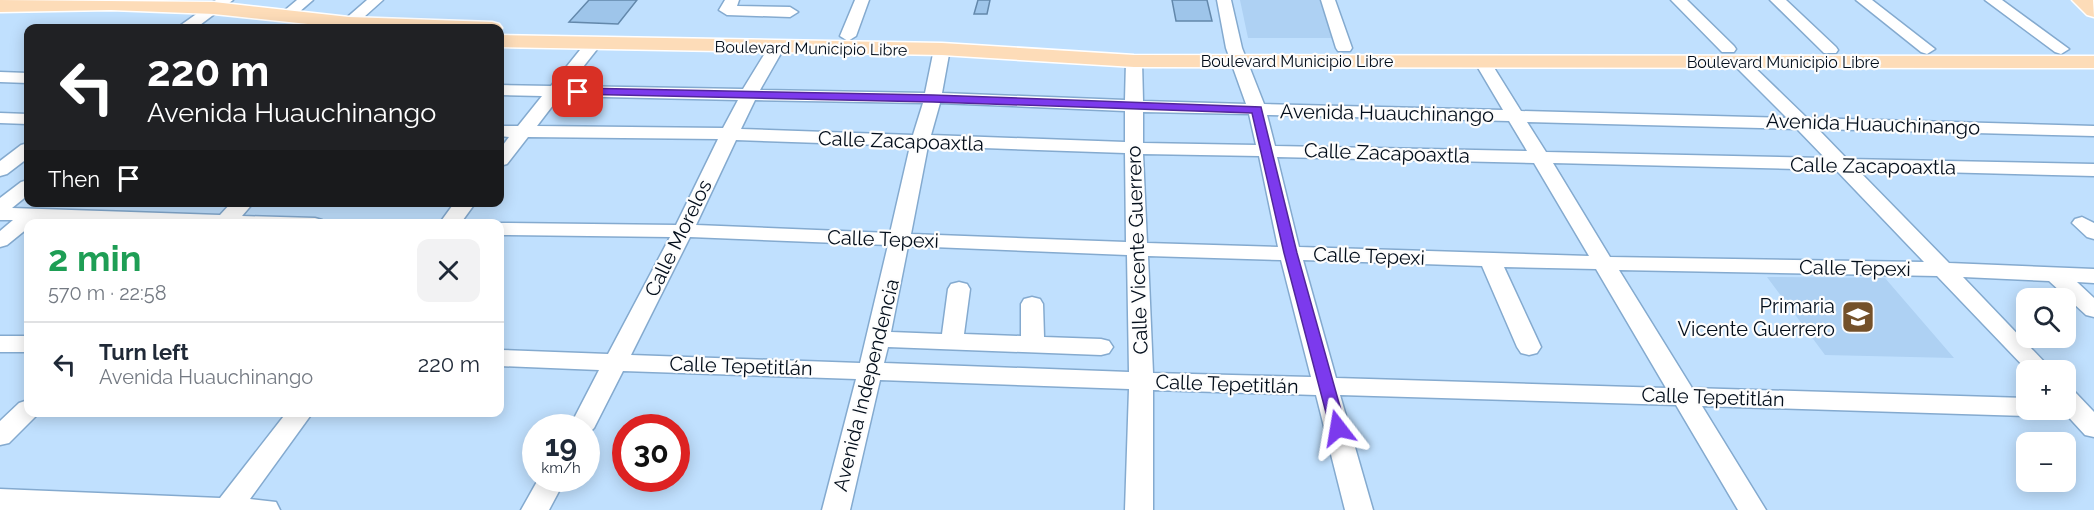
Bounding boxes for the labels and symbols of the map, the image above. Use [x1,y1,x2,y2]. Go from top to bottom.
street label: Boulevard Municipio Libre [714,37,907,60]
street label: Boulevard Municipio Libre [1201,52,1393,71]
street label: Boulevard Municipio Libre [1687,53,1879,72]
pin [552,66,603,117]
street label: Avenida Huauchinango [1280,99,1494,127]
street label: Avenida Huauchinango [1766,108,1981,140]
street label: Calle Zacapoaxtla [818,126,984,156]
street label: Calle Zacapoaxtla [1304,138,1470,168]
street label: Calle Vicente Guerrero [1121,145,1153,355]
street label: Calle Zacapoaxtla [1790,153,1956,179]
street label: Calle Morelos [639,176,717,300]
street label: Calle Tepexi [827,225,939,253]
street label: Calle Tepexi [1313,242,1425,270]
street label: Calle Tepexi [1799,255,1911,281]
street label: Avenida Independencia [828,276,904,494]
place label: Primaria Vicente Guerrero [1678,294,1835,341]
school or university icon: Primaria Vicente Guerrero [1840,299,1876,335]
street label: Calle Tepetitlán [669,352,813,380]
street label: Calle Tepetitlán [1155,370,1299,398]
street label: Calle Tepetitlán [1641,383,1785,411]
position arrow [1306,396,1370,460]
speed limit sign: 30 [612,414,690,492]

